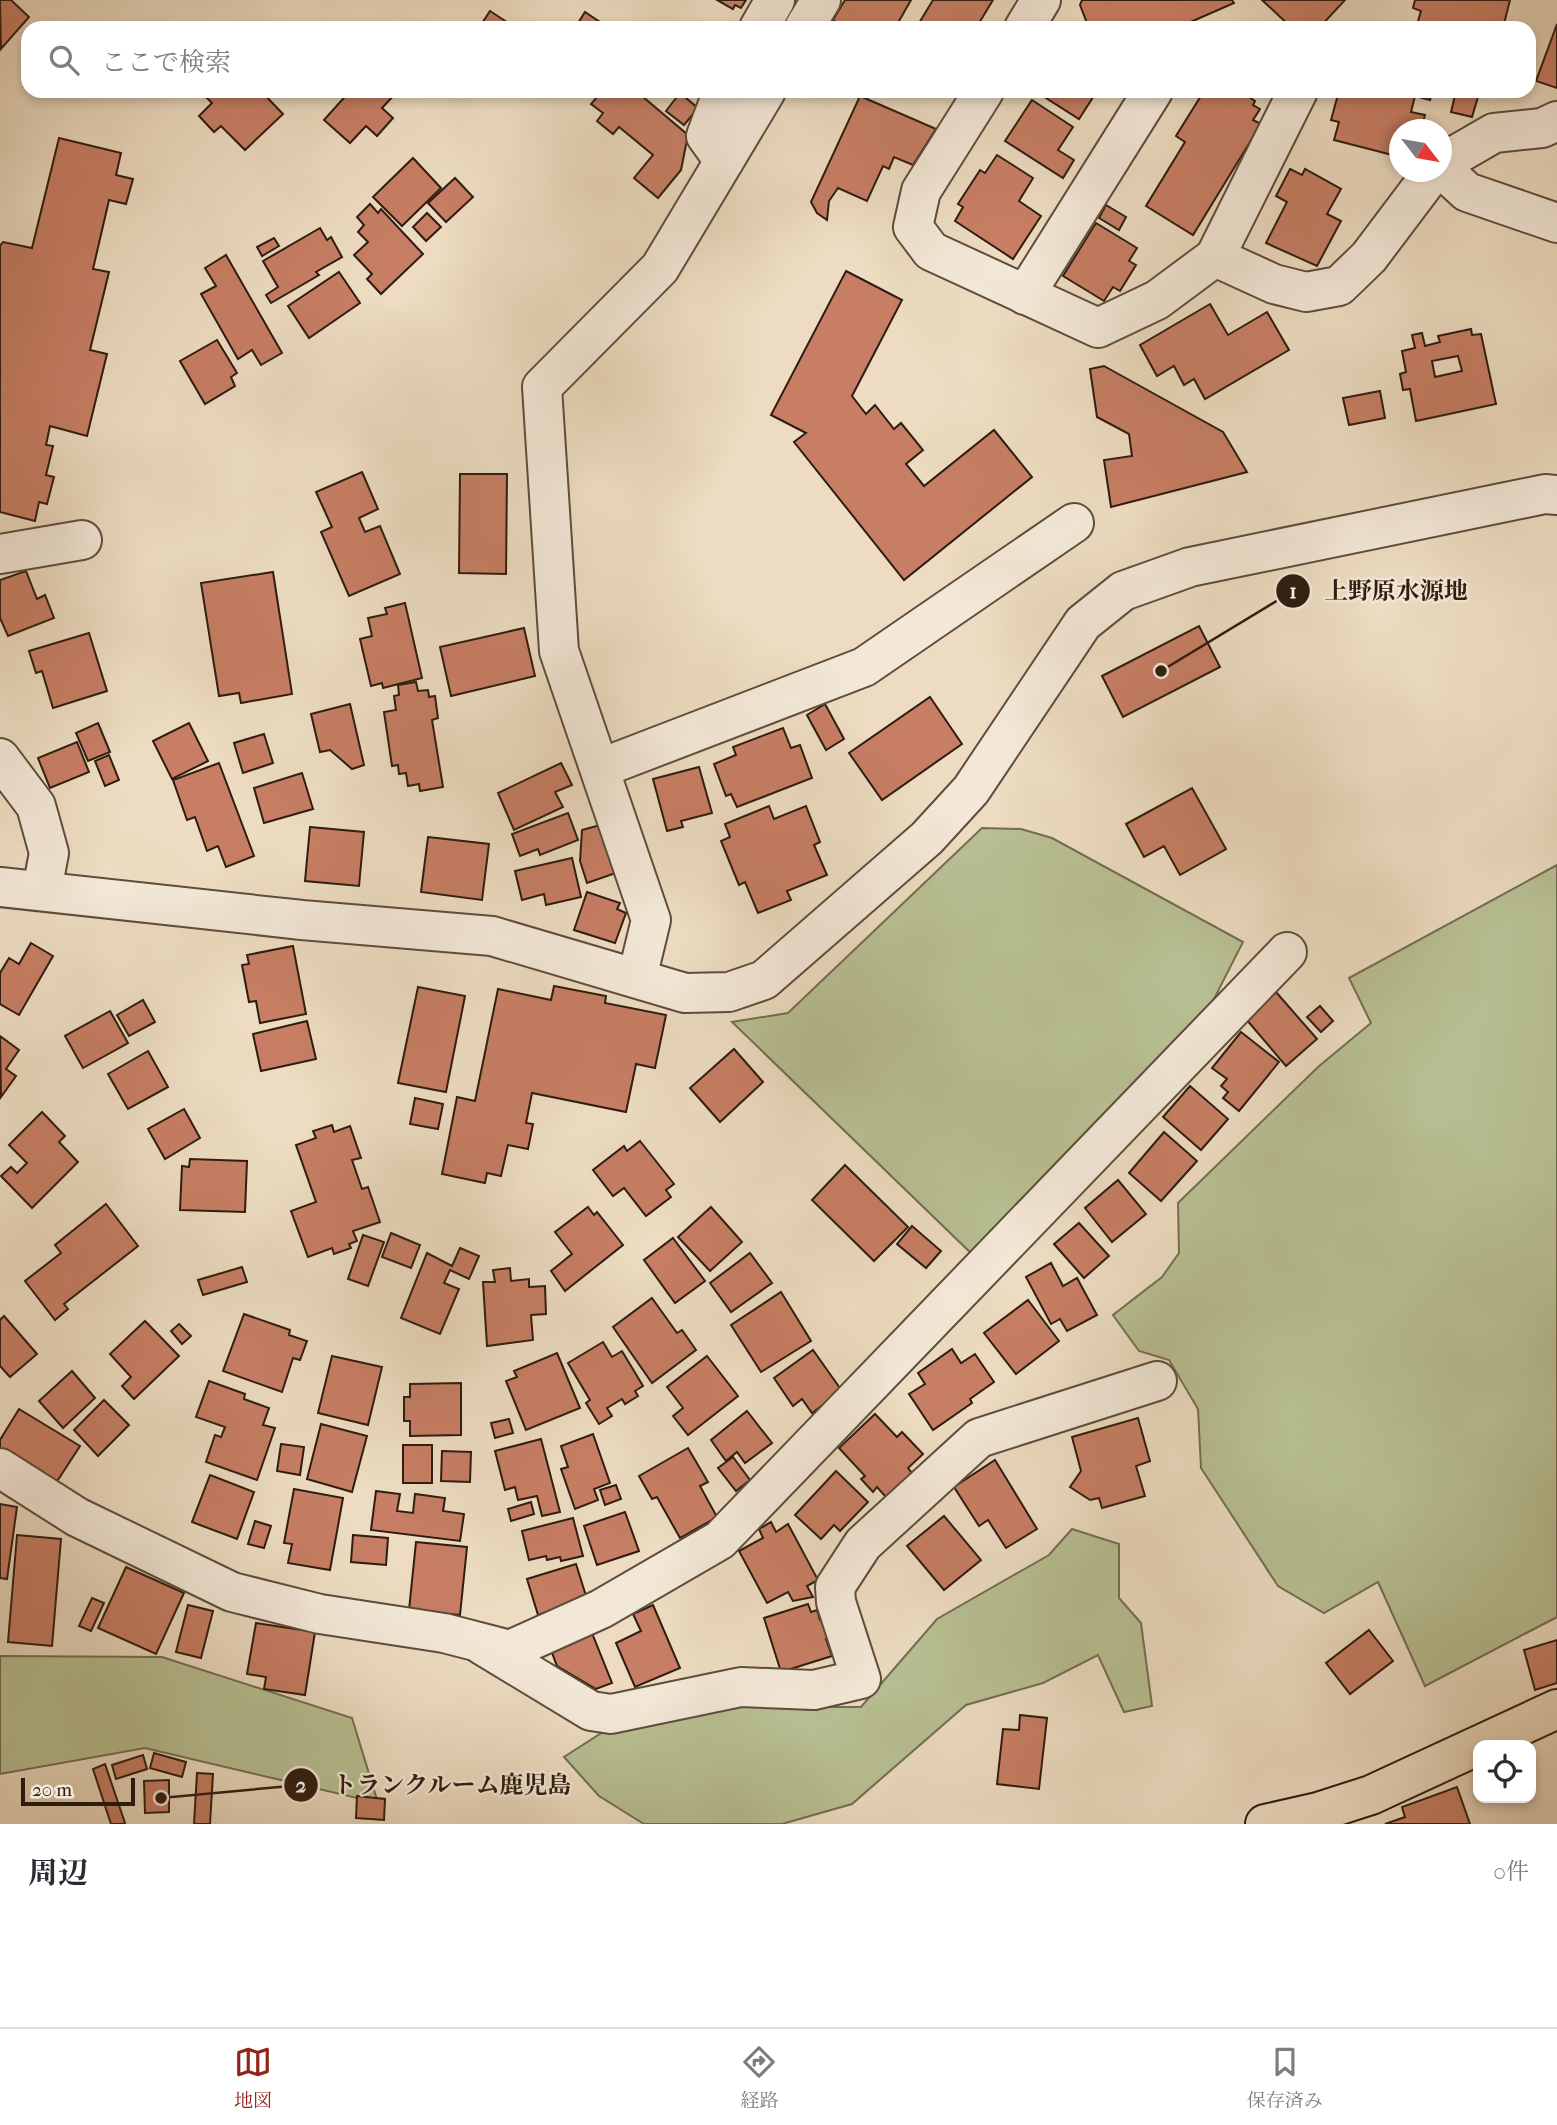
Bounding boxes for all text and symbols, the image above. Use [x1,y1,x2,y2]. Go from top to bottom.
search box [21,21,1536,98]
icon: search [45,41,83,79]
text: ここで検索 [101,47,231,78]
north arrow [1389,119,1452,182]
callout: 上野原水源地 [1275,568,1482,613]
text: 上野原水源地 [1324,577,1468,605]
text: 1 [1289,579,1297,603]
map controls [1473,1740,1536,1803]
button: locate [1473,1740,1536,1803]
callout: トランクルーム鹿児島 [283,1763,586,1808]
text: トランクルーム鹿児島 [333,1771,571,1799]
text: 2 [296,1773,307,1797]
scale bar [21,1775,135,1807]
text: 20 m [32,1779,72,1801]
text: 周辺 [28,1856,88,1891]
text: 0件 [1493,1858,1529,1885]
tab: 地図 [234,2043,272,2112]
tab: 経路 [740,2043,779,2112]
tab: 保存済み [1247,2043,1323,2112]

